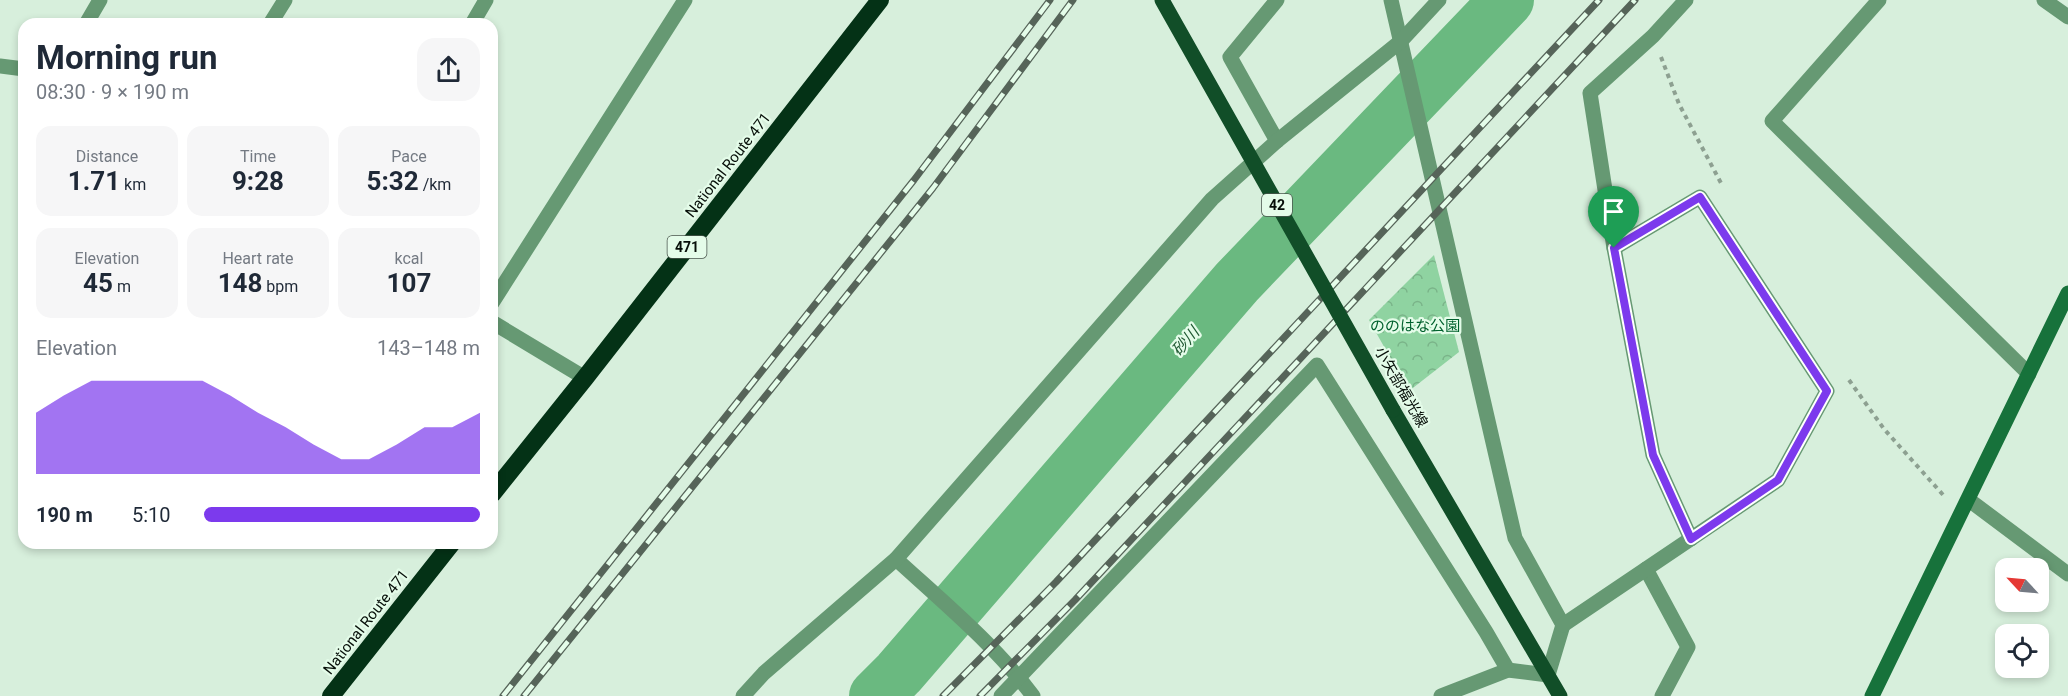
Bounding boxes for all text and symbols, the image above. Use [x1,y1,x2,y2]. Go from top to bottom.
text: Morning run [36,38,217,77]
button: share [417,38,480,101]
text: 08:30 · 9 × 190 m [36,80,189,104]
street label: National Route 471 [682,109,774,221]
text: Distance [76,147,138,166]
text: Time [240,147,276,166]
text: Pace [391,147,427,166]
text: 1.71 [68,166,120,196]
text: 9:28 [232,166,284,196]
text: 5:32 [367,166,419,196]
text: km [120,175,146,194]
text: /km [419,175,451,194]
pin [1588,186,1639,248]
road number: 42 [1262,194,1292,216]
icon: arrive [1597,195,1630,228]
road number: 471 [668,236,706,258]
text: Elevation [75,249,139,268]
text: Heart rate [222,249,294,268]
text: kcal [395,249,423,268]
text: 45 [83,268,113,298]
text: 148 [218,268,262,298]
text: 107 [387,268,431,298]
text: m [113,277,131,296]
text: bpm [262,277,298,296]
park label: ののはな公園 [1370,317,1460,335]
water label: 砂川 [1168,322,1204,360]
text: Elevation [36,336,117,360]
text: 143–148 m [377,336,480,360]
street label: 小矢部福光線 [1371,344,1431,430]
text: 190 m [36,503,93,527]
text: 5:10 [132,503,171,527]
north arrow [1995,558,2049,612]
map controls [1995,558,2049,678]
street label: National Route 471 [320,566,412,678]
button: locate [1995,624,2049,678]

